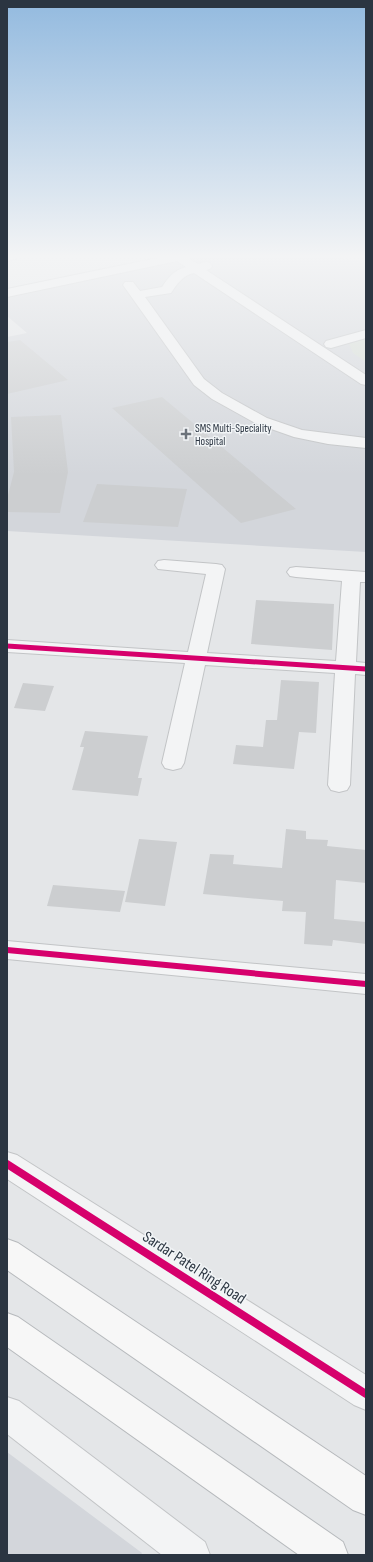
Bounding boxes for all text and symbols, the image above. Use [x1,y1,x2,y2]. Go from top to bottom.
place label: SMS Multi-Speciality Hospital [195,422,272,448]
marker: SMS Multi-Speciality Hospital [180,428,192,440]
street label: Sardar Patel Ring Road [139,1227,249,1309]

